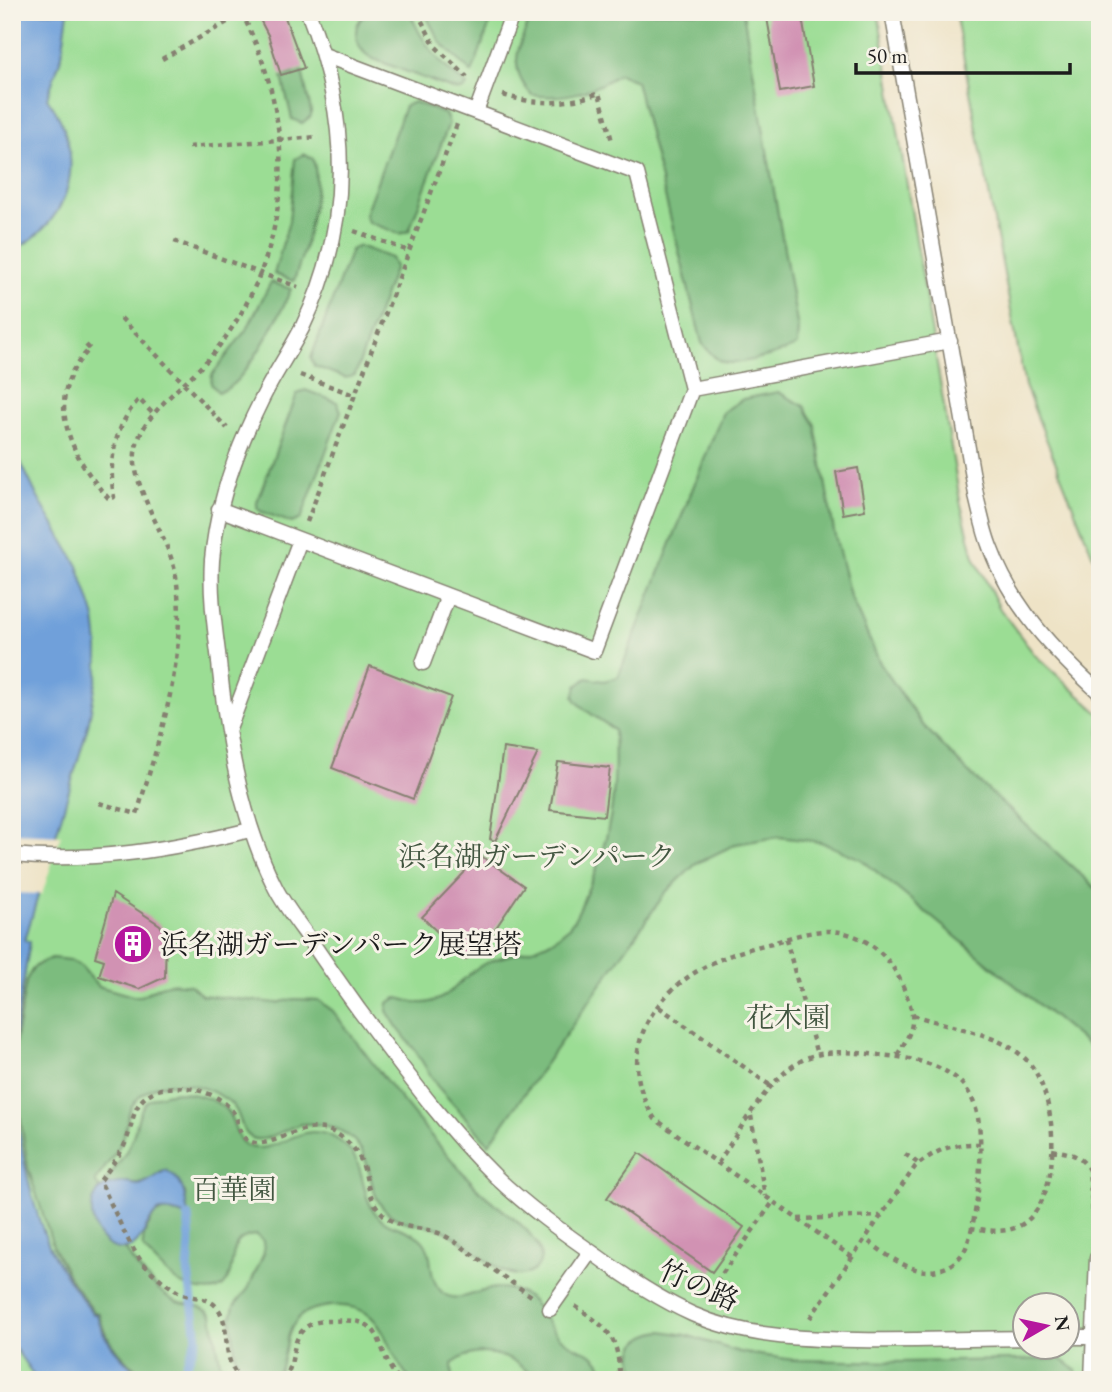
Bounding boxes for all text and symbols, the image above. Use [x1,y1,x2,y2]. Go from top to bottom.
scale bar [856,32,1070,76]
text: 50 m [867,42,908,69]
park label: 浜名湖ガーデンパーク [398,838,676,874]
building icon: 浜名湖ガーデンパーク展望塔 [112,923,154,965]
place label: 浜名湖ガーデンパーク展望塔 [160,926,521,962]
park label: 花木園 [746,999,830,1035]
park label: 百華園 [192,1171,276,1207]
street label: 竹の路 [653,1251,745,1319]
north arrow [1010,1290,1080,1360]
text: N [1049,1314,1076,1334]

